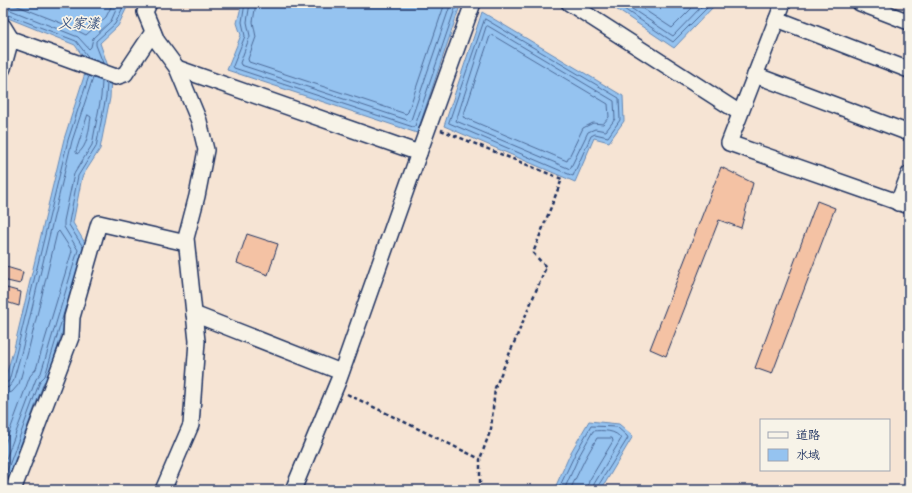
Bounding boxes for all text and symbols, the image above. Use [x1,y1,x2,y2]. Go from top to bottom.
water label: 义家漾 [58,14,101,34]
legend [760,419,890,471]
text: 道路 [796,427,820,444]
text: 水域 [796,447,820,464]

